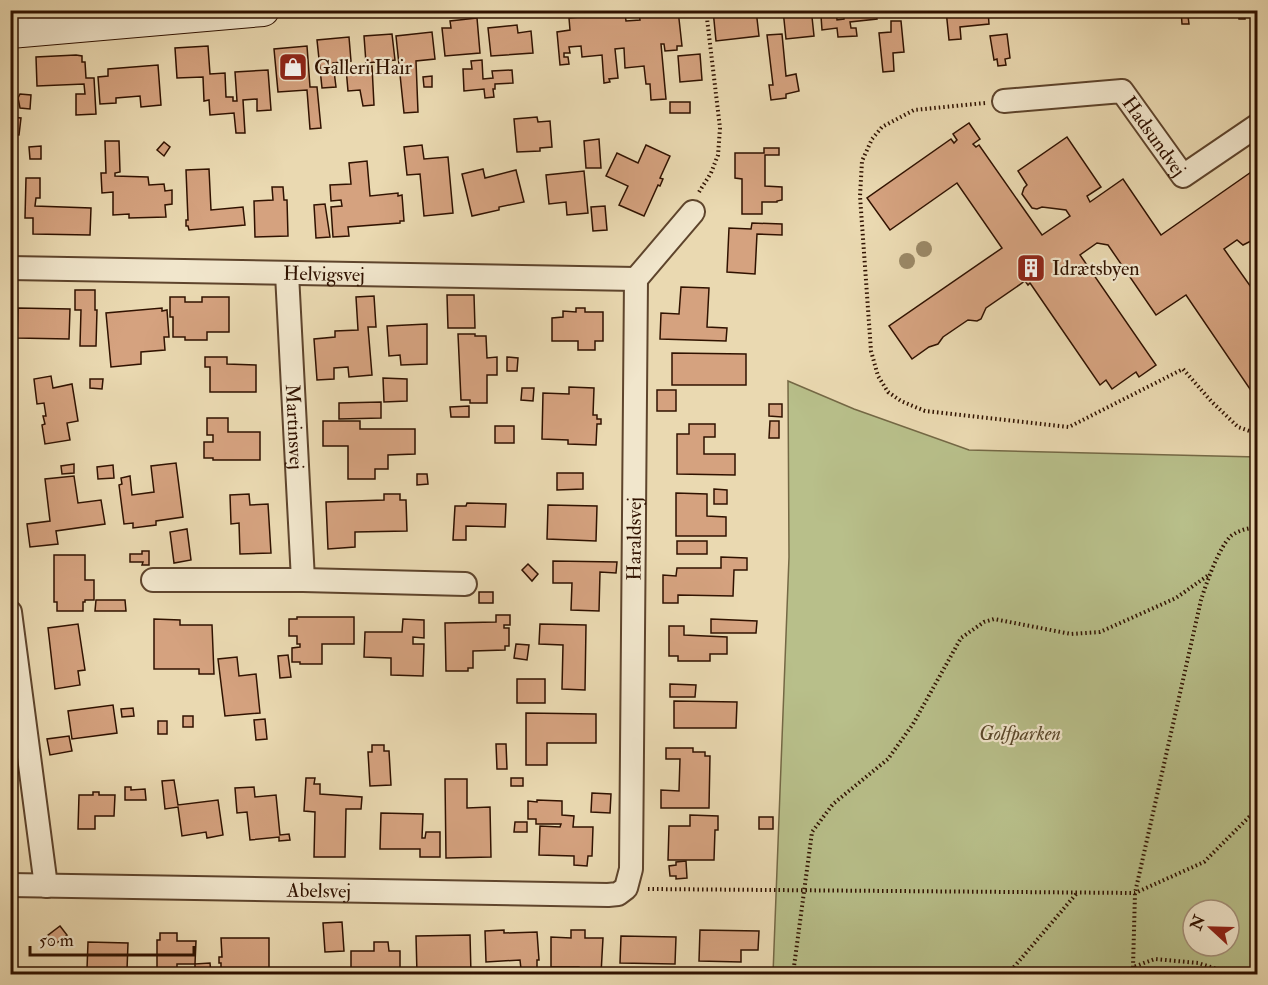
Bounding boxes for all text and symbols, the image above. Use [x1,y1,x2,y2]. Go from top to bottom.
shop icon: Galleri Hair [277,51,309,83]
place label: Galleri Hair [314,55,412,80]
street label: Hadsundvej [1117,91,1192,181]
building icon: Idrætsbyen [1015,252,1047,284]
place label: Idrætsbyen [1052,256,1140,281]
street label: Helvigsvej [283,260,365,287]
street label: Martinsvej [280,384,310,470]
street label: Haraldsvej [621,497,647,581]
park label: Golfparken [979,721,1061,746]
street label: Abelsvej [286,877,351,903]
north arrow [1181,898,1241,958]
text: N [1186,912,1210,934]
scale bar [30,919,194,957]
text: 50 m [39,929,74,952]

